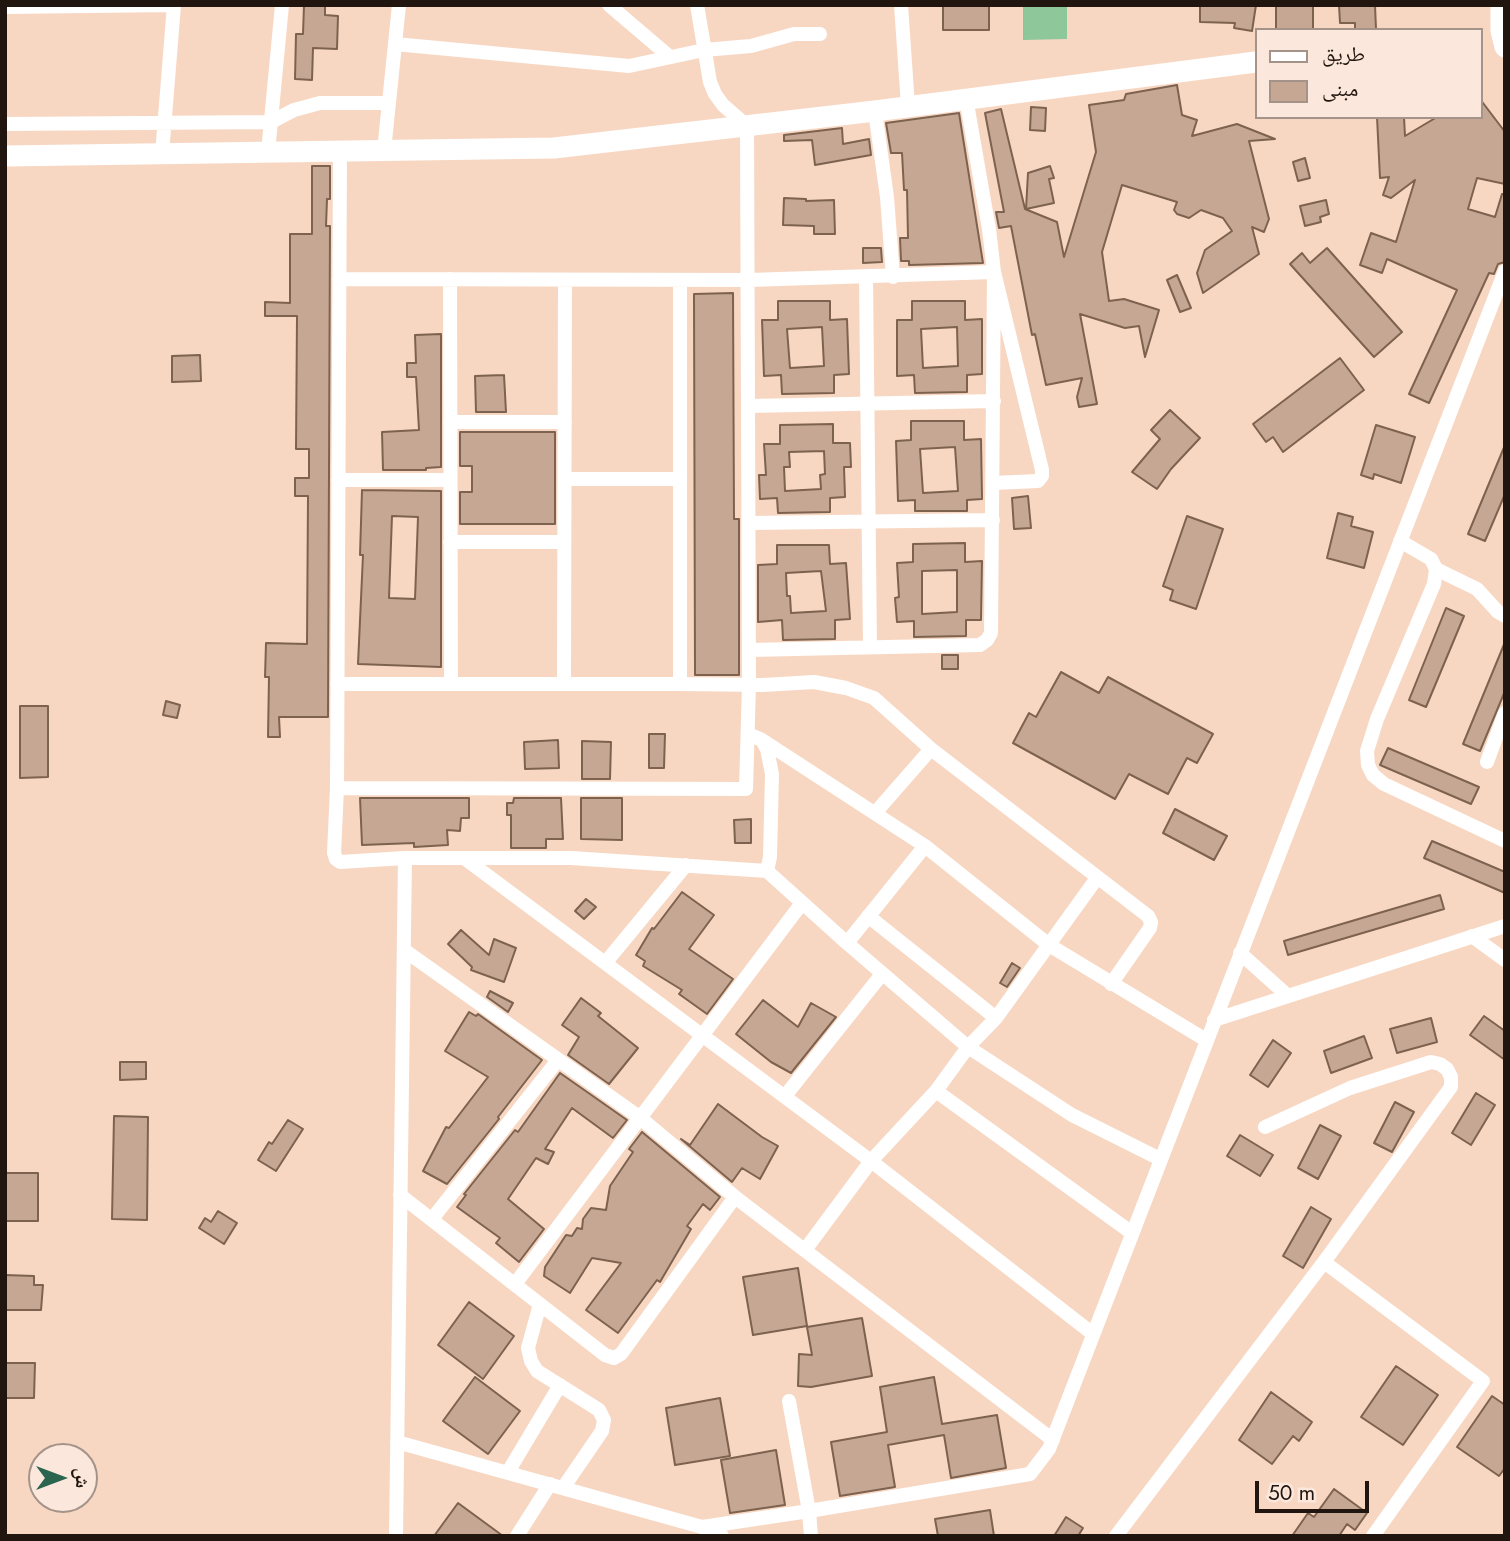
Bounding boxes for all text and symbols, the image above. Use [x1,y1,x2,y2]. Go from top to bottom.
legend [1254,28,1482,119]
text: طريق [1322,39,1365,69]
text: مبنى [1322,74,1358,104]
north arrow [28,1443,98,1513]
text: ش [69,1468,96,1488]
scale bar [1258,1468,1372,1512]
text: 50 m [1268,1478,1315,1508]

